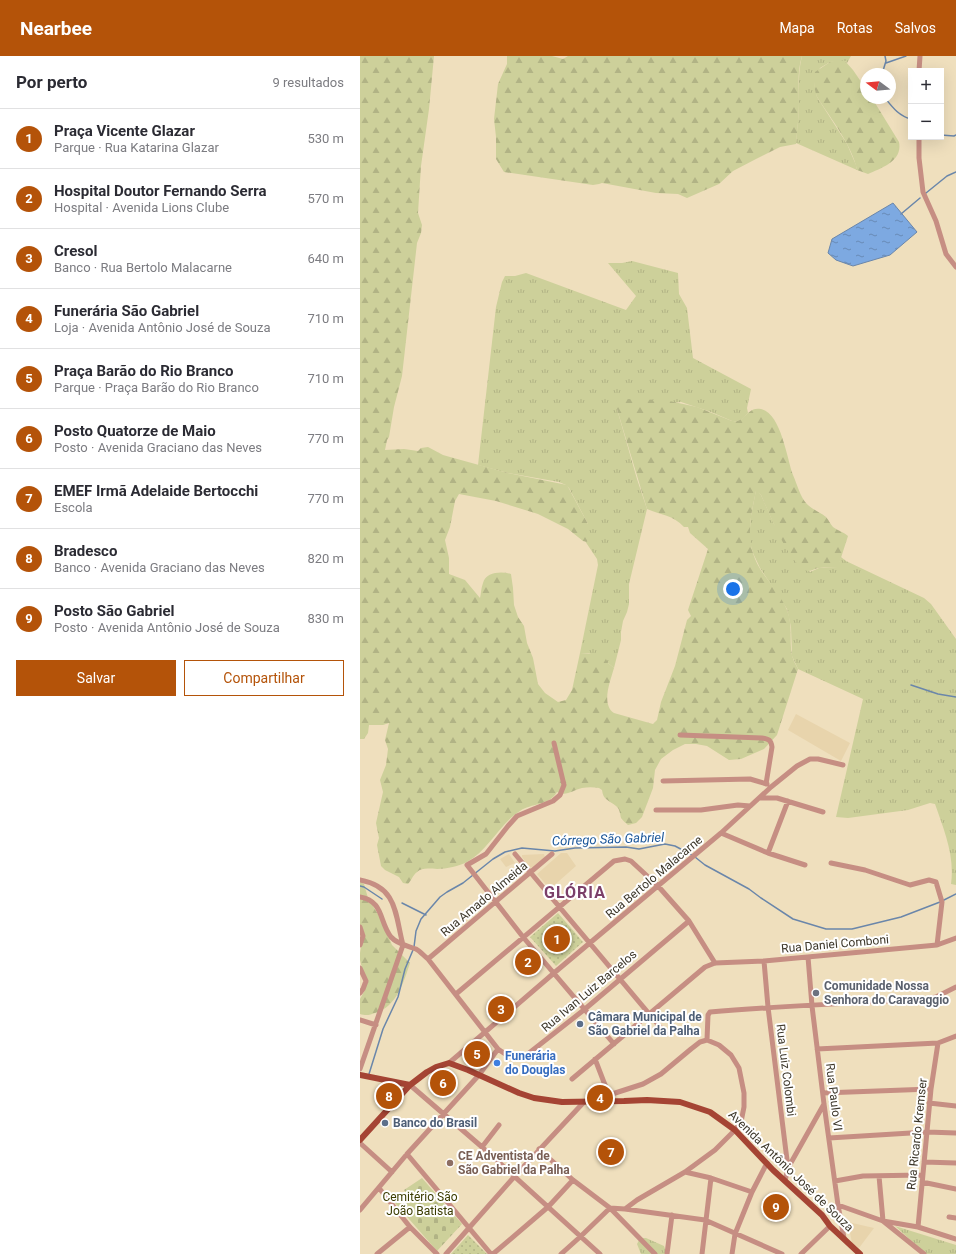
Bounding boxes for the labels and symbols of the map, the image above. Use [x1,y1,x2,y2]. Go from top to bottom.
north arrow [860,68,896,104]
your location [723,579,743,599]
water label: Córrego São Gabriel [552,830,665,848]
street label: Rua Bertolo Malacarne [603,833,705,921]
street label: Rua Amado Almeida [438,859,530,939]
district label: GLÓRIA [544,883,606,902]
pin: 1 [544,924,570,954]
street label: Rua Daniel Comboni [781,932,889,956]
pin: 2 [515,947,541,977]
street label: Rua Ivan Luiz Barcelos [539,947,639,1035]
place label: Comunidade Nossa Senhora do Caravaggio [824,979,949,1007]
marker: Comunidade Nossa Senhora do Caravaggio [811,988,821,998]
pin: 3 [488,994,514,1024]
place label: Câmara Municipal de São Gabriel da Palha [588,1010,702,1038]
marker: Câmara Municipal de São Gabriel da Palha [575,1019,585,1029]
street label: Rua Luiz Colombi [773,1023,799,1117]
pin: 5 [464,1039,490,1069]
place label: Funerária do Douglas [505,1049,565,1077]
marker: Funerária do Douglas [492,1058,502,1068]
street label: Rua Paulo VI [823,1062,845,1132]
pin: 6 [430,1068,456,1098]
street label: Rua Ricardo Kremser [904,1077,930,1191]
pin: 8 [376,1081,402,1111]
pin: 4 [587,1083,613,1113]
street label: Avenida Antônio José de Souza [726,1108,856,1234]
place label: Banco do Brasil [393,1116,477,1130]
marker: Banco do Brasil [380,1118,390,1128]
pin: 7 [598,1137,624,1167]
place label: CE Adventista de São Gabriel da Palha [458,1149,570,1177]
marker: CE Adventista de São Gabriel da Palha [445,1158,455,1168]
park label: Cemitério São João Batista [382,1190,458,1218]
pin: 9 [763,1192,789,1222]

